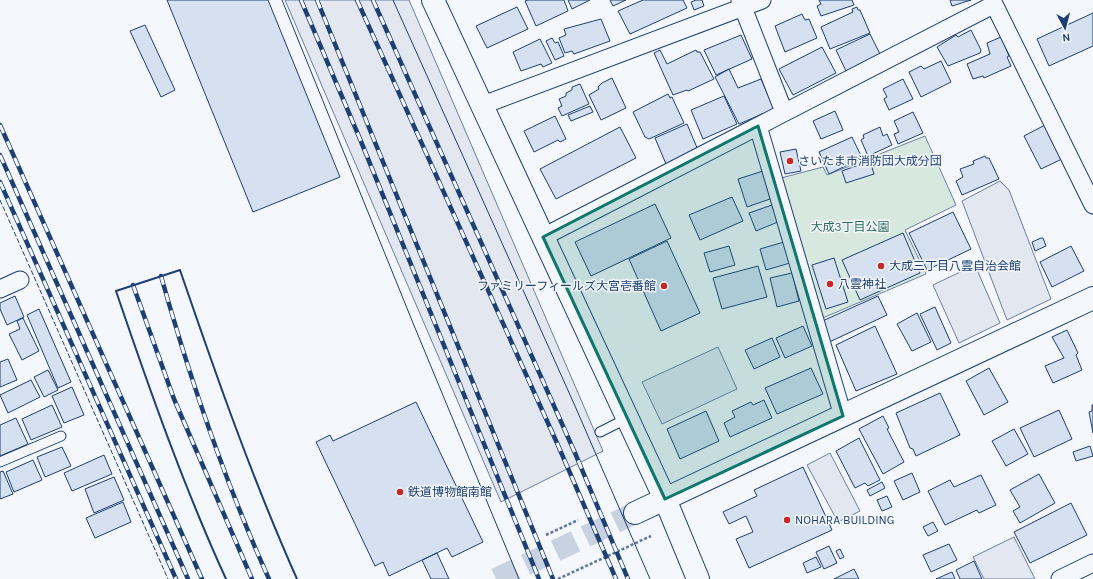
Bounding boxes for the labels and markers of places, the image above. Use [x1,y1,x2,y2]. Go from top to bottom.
place label: さいたま市消防団大成分団 [798,154,942,168]
marker: さいたま市消防団大成分団 [785,156,795,166]
place label: 大成三丁目八雲自治会館 [889,259,1021,273]
marker: 大成三丁目八雲自治会館 [876,261,886,271]
place label: 八雲神社 [838,277,886,291]
place label: ファミリーフィールズ大宮壱番館 [477,279,656,293]
marker: 八雲神社 [825,279,835,289]
marker: ファミリーフィールズ大宮壱番館 [659,281,669,291]
place label: 鉄道博物館南館 [408,485,492,499]
marker: 鉄道博物館南館 [395,487,405,497]
place label: NOHARA BUILDING [795,513,894,527]
marker: NOHARA BUILDING [782,515,792,525]

